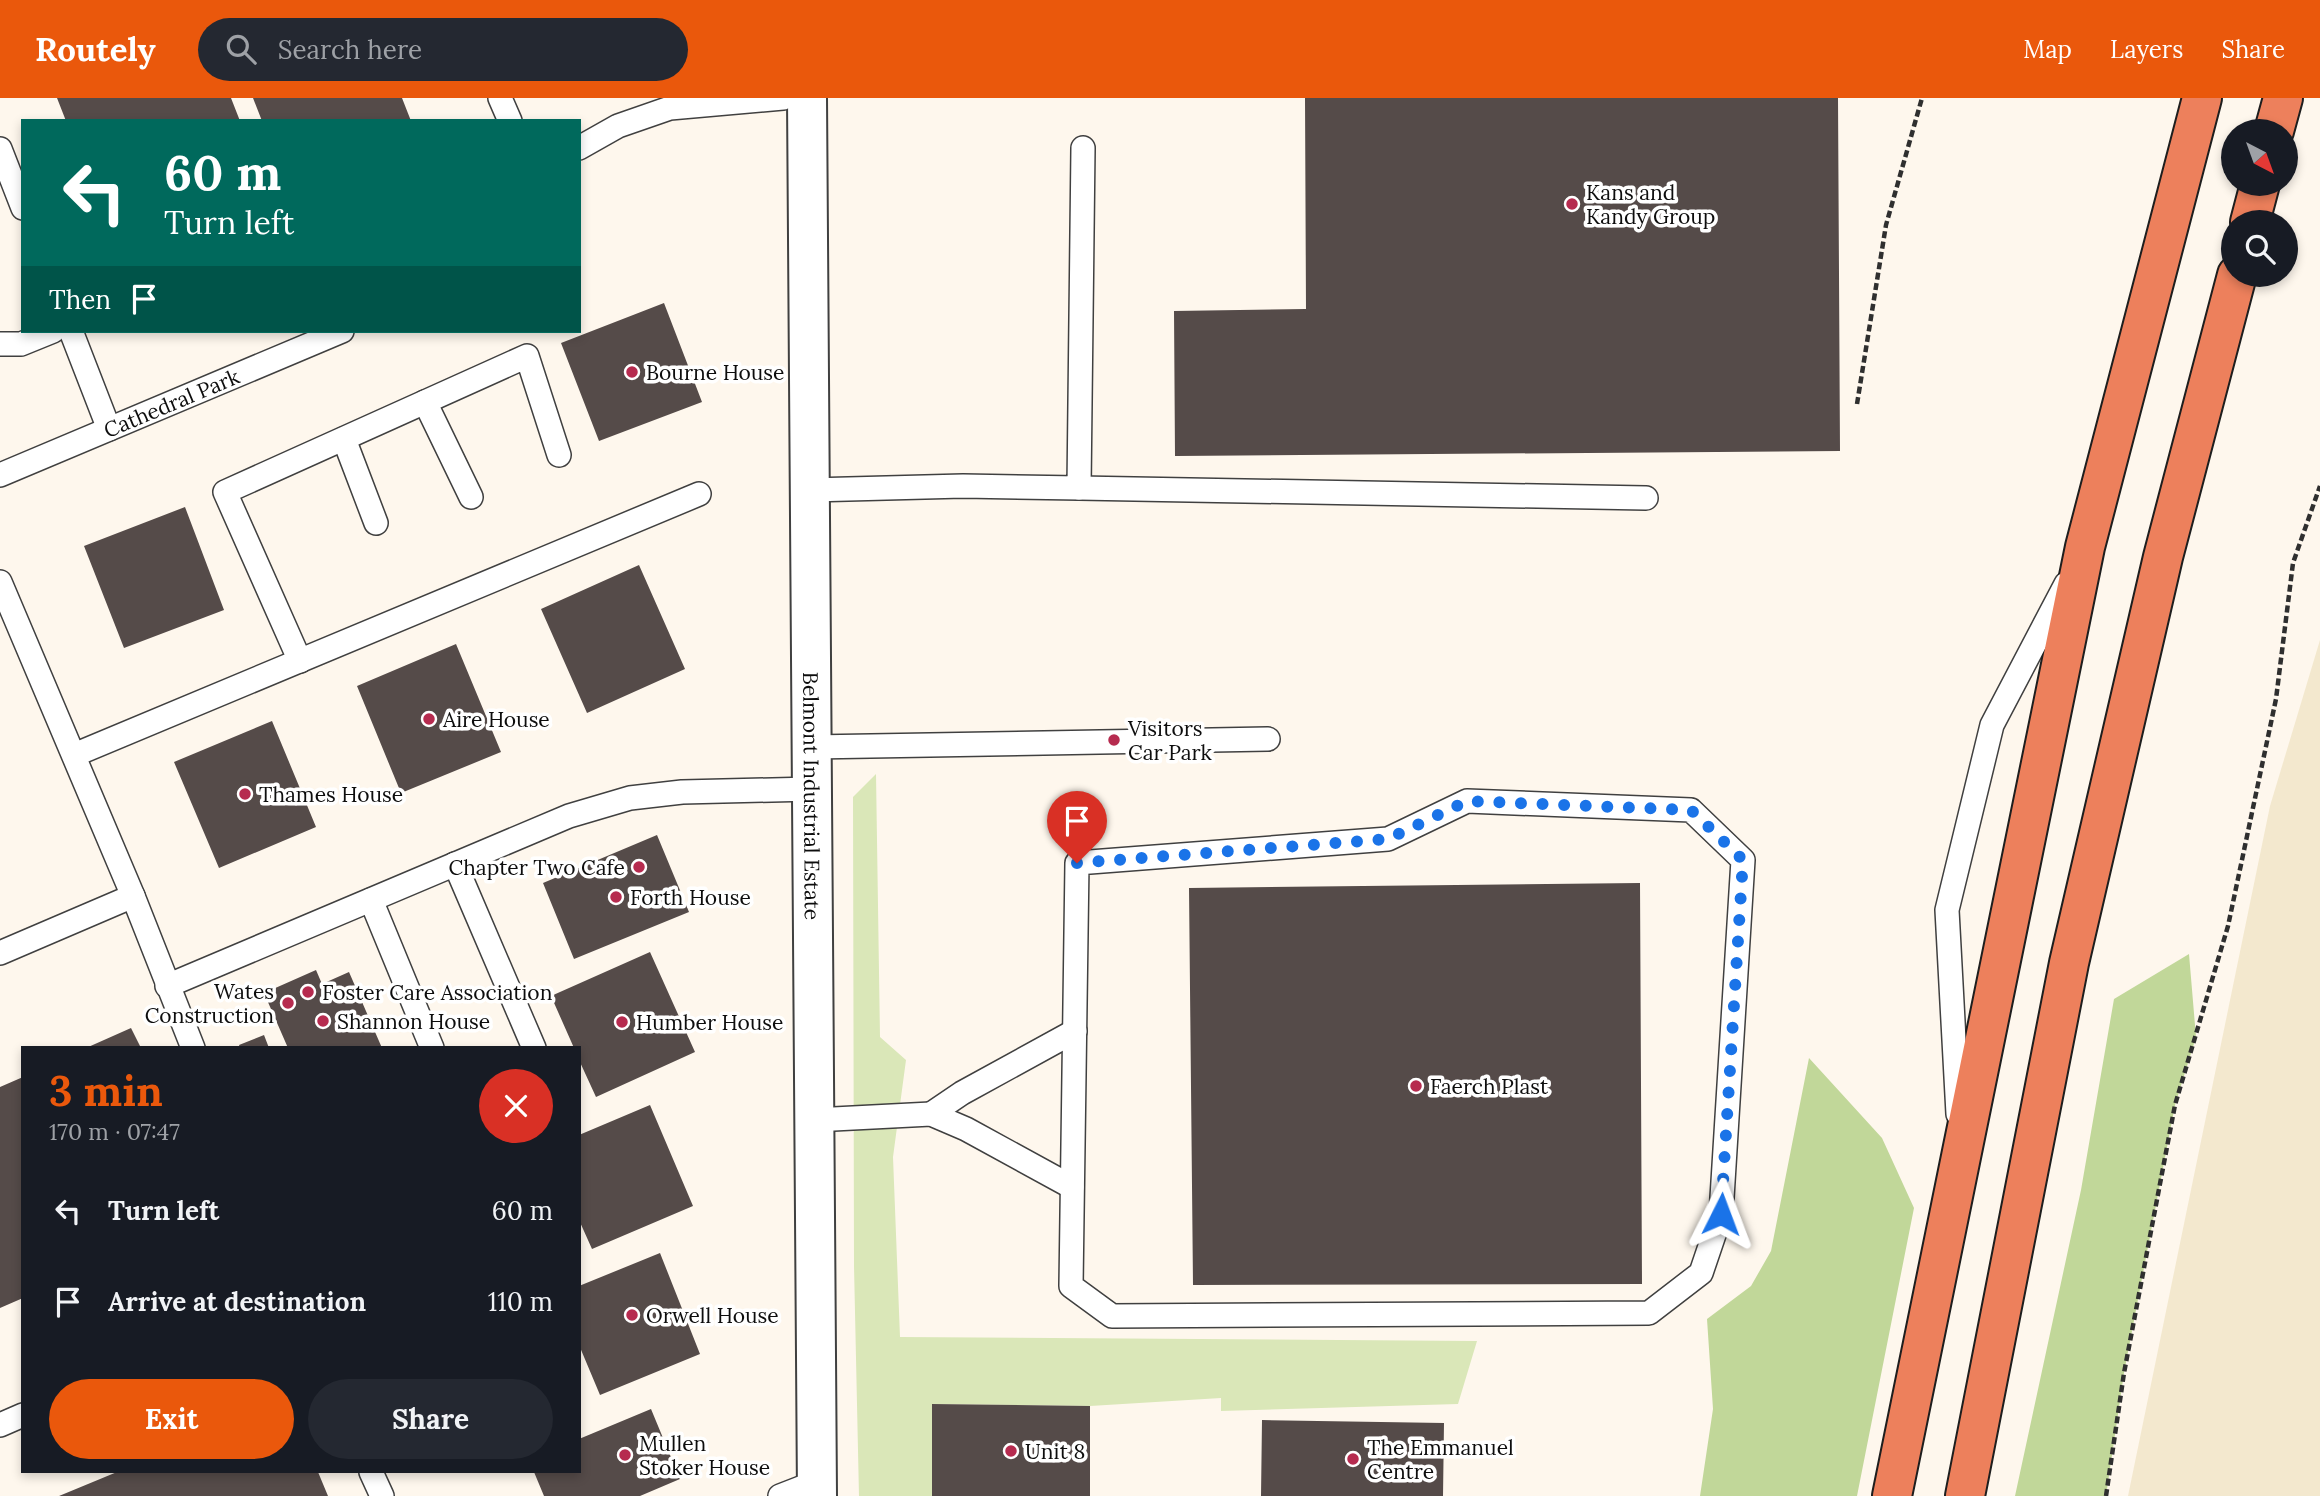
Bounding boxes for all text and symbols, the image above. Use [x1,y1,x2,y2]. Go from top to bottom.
search box [198,18,688,81]
text: Routely [35,28,156,70]
icon: search [222,30,260,68]
text: Search here [278,33,422,66]
text: Map [2023,34,2072,65]
text: Layers [2110,34,2183,65]
text: Share [2221,34,2285,65]
north arrow [2221,119,2298,196]
map controls [2221,119,2298,287]
text: 60 m [164,141,281,203]
icon: left [49,147,140,238]
place label: Kans and Kandy Group [1586,179,1715,230]
marker: Kans and Kandy Group [1564,196,1580,212]
text: Turn left [164,202,294,243]
button: search [2221,210,2298,287]
icon: arrive [125,280,163,318]
text: Then [49,283,111,316]
place label: Bourne House [646,359,784,386]
street label: Cathedral Park [99,362,244,443]
marker: Bourne House [624,364,640,380]
street label: Belmont Industrial Estate [798,672,826,920]
place label: Aire House [442,706,550,733]
marker: Aire House [421,711,437,727]
place label: Visitors Car Park [1127,715,1213,766]
marker: Visitors Car Park [1106,732,1122,748]
place label: Thames House [259,781,403,808]
marker: Thames House [237,786,253,802]
pin [1047,791,1107,863]
icon: arrive [1058,802,1096,840]
place label: Chapter Two Cafe [449,854,625,881]
marker: Chapter Two Cafe [631,859,647,875]
place label: Forth House [630,884,751,911]
marker: Forth House [608,889,624,905]
place label: Wates Construction [145,978,274,1029]
place label: Foster Care Association [322,979,553,1006]
marker: Foster Care Association [300,984,316,1000]
marker: Wates Construction [280,995,296,1011]
place label: Shannon House [337,1008,490,1035]
place label: Humber House [636,1009,783,1036]
marker: Shannon House [315,1013,331,1029]
marker: Humber House [614,1014,630,1030]
text: 3 min [49,1064,163,1118]
button: close [479,1069,553,1143]
place label: Faerch Plast [1430,1073,1549,1100]
marker: Faerch Plast [1408,1078,1424,1094]
text: 170 m · 07:47 [49,1117,180,1146]
position arrow [1684,1177,1758,1251]
icon: left [49,1192,87,1230]
text: Turn left [108,1194,219,1227]
text: 60 m [492,1194,553,1227]
icon: arrive [49,1283,87,1321]
text: Arrive at destination [108,1285,366,1318]
text: 110 m [488,1285,553,1318]
place label: Orwell House [646,1302,779,1329]
marker: Orwell House [624,1307,640,1323]
button: Exit [49,1379,294,1459]
button: Share [308,1379,553,1459]
place label: Mullen Stoker House [639,1430,770,1481]
place label: The Emmanuel Centre [1367,1434,1514,1485]
place label: Unit 8 [1025,1438,1085,1465]
marker: Unit 8 [1003,1443,1019,1459]
marker: Mullen Stoker House [617,1447,633,1463]
marker: The Emmanuel Centre [1345,1451,1361,1467]

